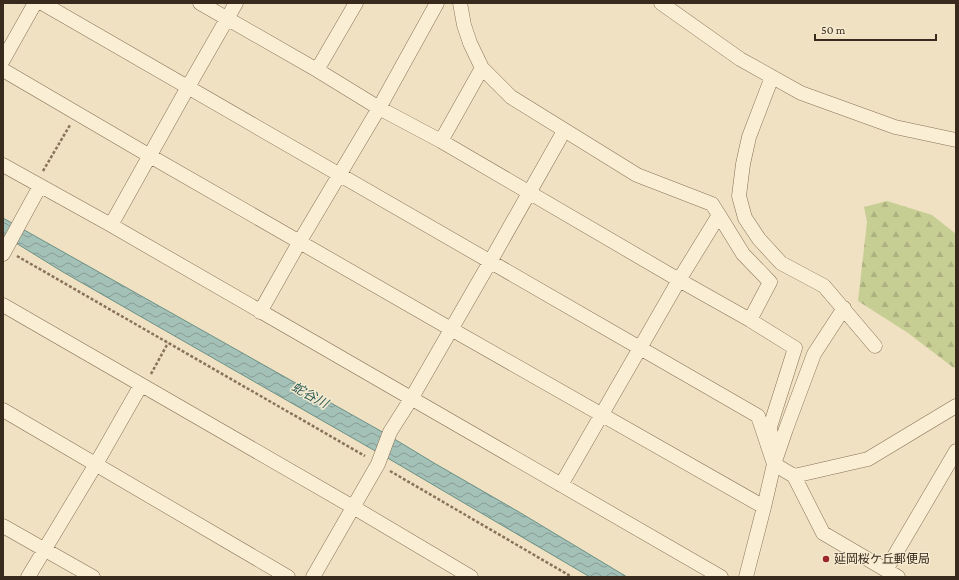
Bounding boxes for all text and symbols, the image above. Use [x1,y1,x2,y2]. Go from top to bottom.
scale bar [815,16,936,42]
text: 50 m [821,23,846,37]
water label: 蛇谷川 [289,379,332,412]
place label: 延岡桜ケ丘郵便局 [834,552,930,566]
marker: 延岡桜ケ丘郵便局 [821,554,831,564]

